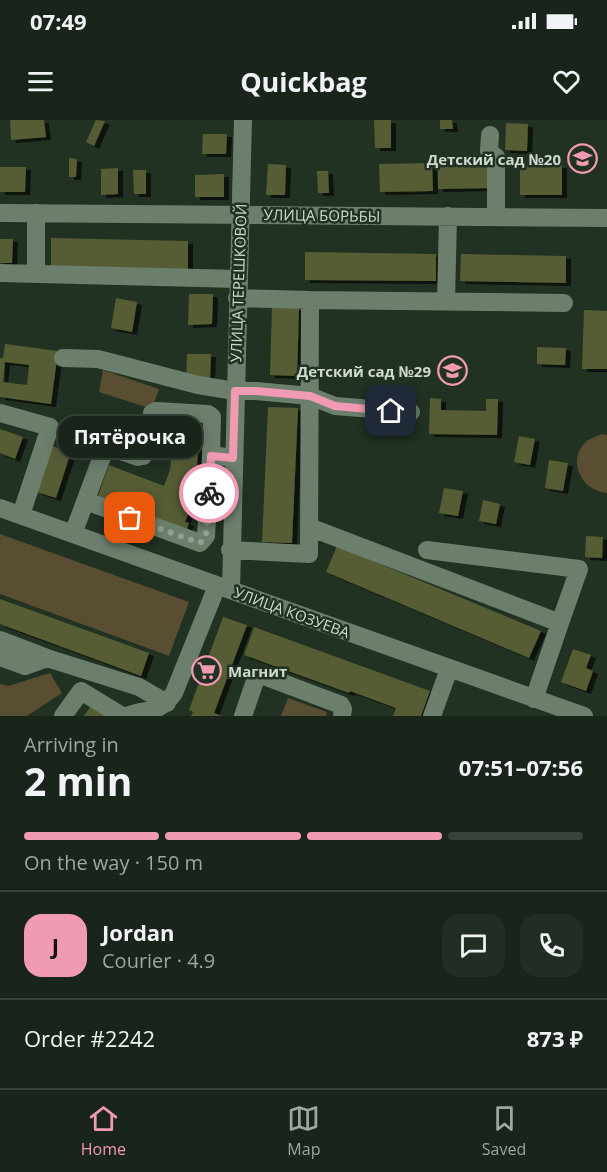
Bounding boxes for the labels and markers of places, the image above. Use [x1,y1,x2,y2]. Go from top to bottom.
school or university icon: Детский сад №20 [566,143,598,175]
place label: Детский сад №20 [427,149,561,169]
school or university icon: Детский сад №29 [436,355,468,387]
place label: Детский сад №29 [297,361,431,381]
pin [365,385,416,436]
callout: Пятёрочка [58,416,202,458]
pin [104,492,155,543]
supermarket icon: Магнит [191,655,223,687]
place label: Магнит [228,661,287,681]

